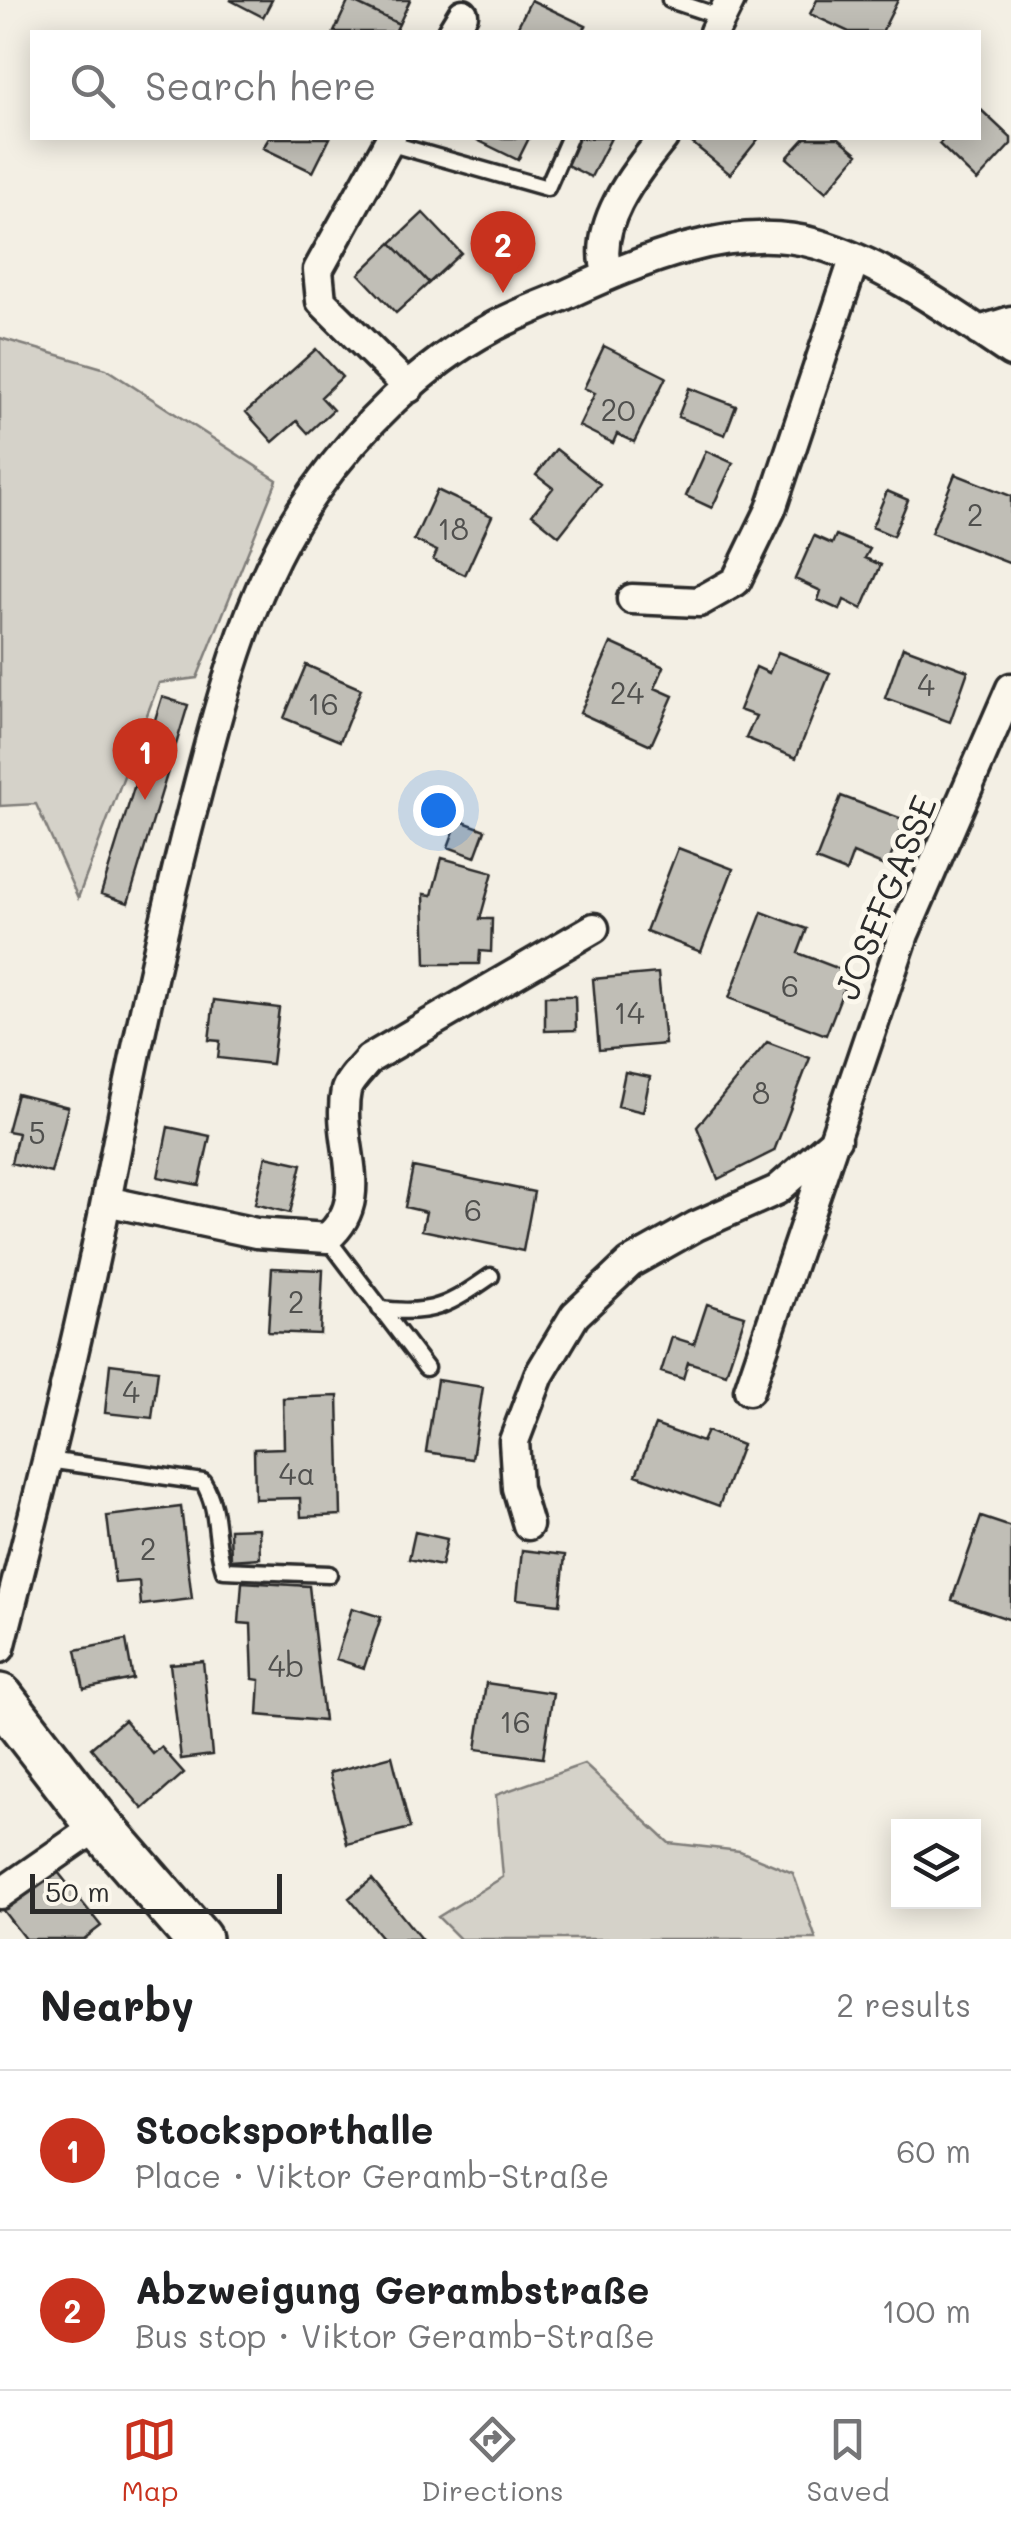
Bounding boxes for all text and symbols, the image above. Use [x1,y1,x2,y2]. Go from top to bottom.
search box [30,30,981,140]
icon: search [65,58,120,113]
text: Search here [145,60,376,110]
pin: 2 [470,210,536,293]
house number: 20 [600,389,636,429]
house number: 2 [967,494,983,534]
house number: 18 [437,508,469,548]
house number: 4 [917,664,935,704]
house number: 24 [610,672,645,712]
house number: 16 [307,683,339,723]
pin: 1 [112,718,178,800]
your location [413,785,464,836]
street label: JOSEFGASSE [822,788,946,1006]
house number: 6 [781,965,799,1005]
house number: 14 [613,992,645,1032]
house number: 8 [752,1072,770,1112]
house number: 5 [28,1112,46,1152]
house number: 6 [464,1189,482,1229]
house number: 2 [288,1281,304,1321]
house number: 4 [122,1371,140,1411]
house number: 4a [279,1453,315,1493]
house number: 2 [140,1528,156,1568]
house number: 4b [268,1645,304,1685]
house number: 16 [499,1701,531,1741]
map controls [891,1819,981,1909]
button: layers [891,1819,981,1909]
scale bar [30,1869,282,1914]
text: 50 m [45,1873,110,1909]
text: Nearby [40,1977,194,2032]
text: 2 results [836,1983,971,2025]
text: Stocksporthalle [135,2104,433,2154]
text: 1 [65,2129,80,2171]
text: 60 m [896,2129,971,2171]
text: Place · Viktor Geramb-Straße [135,2154,609,2196]
text: Abzweigung Gerambstraße [135,2264,649,2314]
text: 2 [64,2289,81,2331]
text: 100 m [881,2289,971,2331]
text: Bus stop · Viktor Geramb-Straße [135,2314,655,2356]
tab: Map [121,2412,178,2508]
tab: Directions [421,2412,564,2508]
tab: Saved [806,2412,890,2508]

